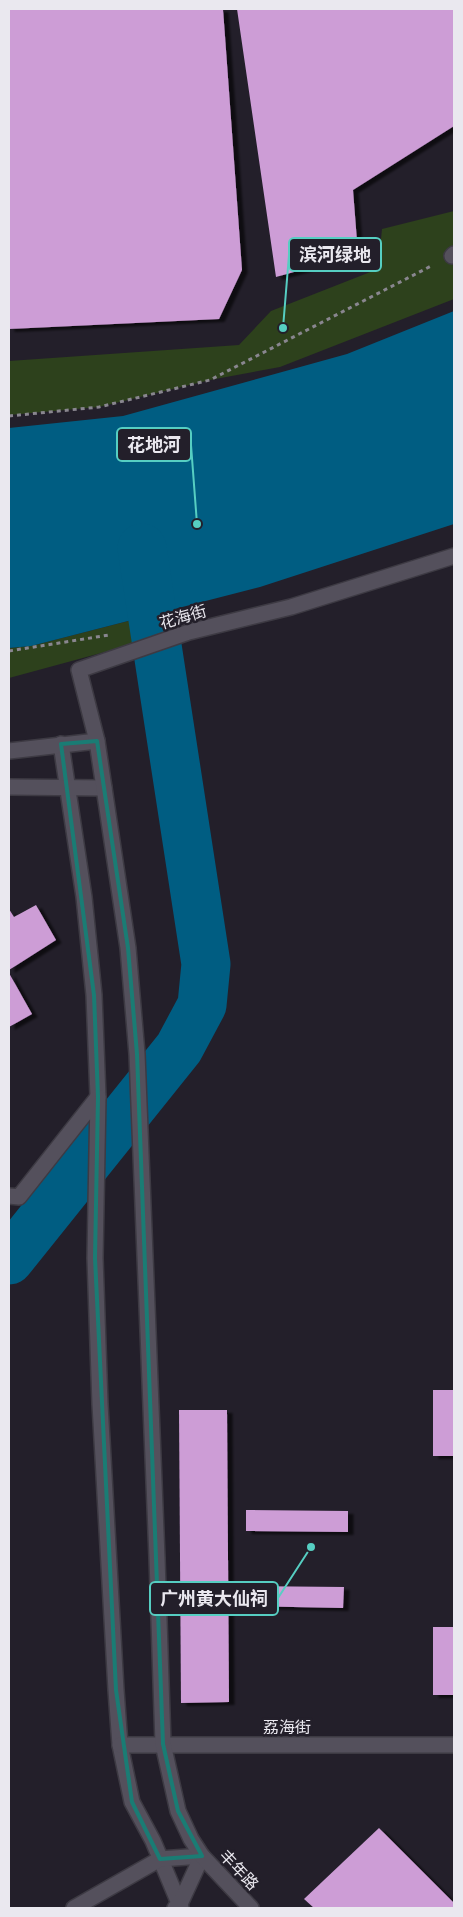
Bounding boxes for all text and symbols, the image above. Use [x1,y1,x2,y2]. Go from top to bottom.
callout: 滨河绿地 [289,238,381,271]
text: 滨河绿地 [299,245,371,265]
callout: 花地河 [117,428,191,461]
text: 花地河 [127,435,181,455]
street label: 花海街 [158,602,208,632]
callout: 广州黄大仙祠 [150,1582,278,1615]
text: 广州黄大仙祠 [160,1589,268,1609]
street label: 荔海街 [263,1719,311,1736]
street label: 丰年路 [216,1847,262,1893]

